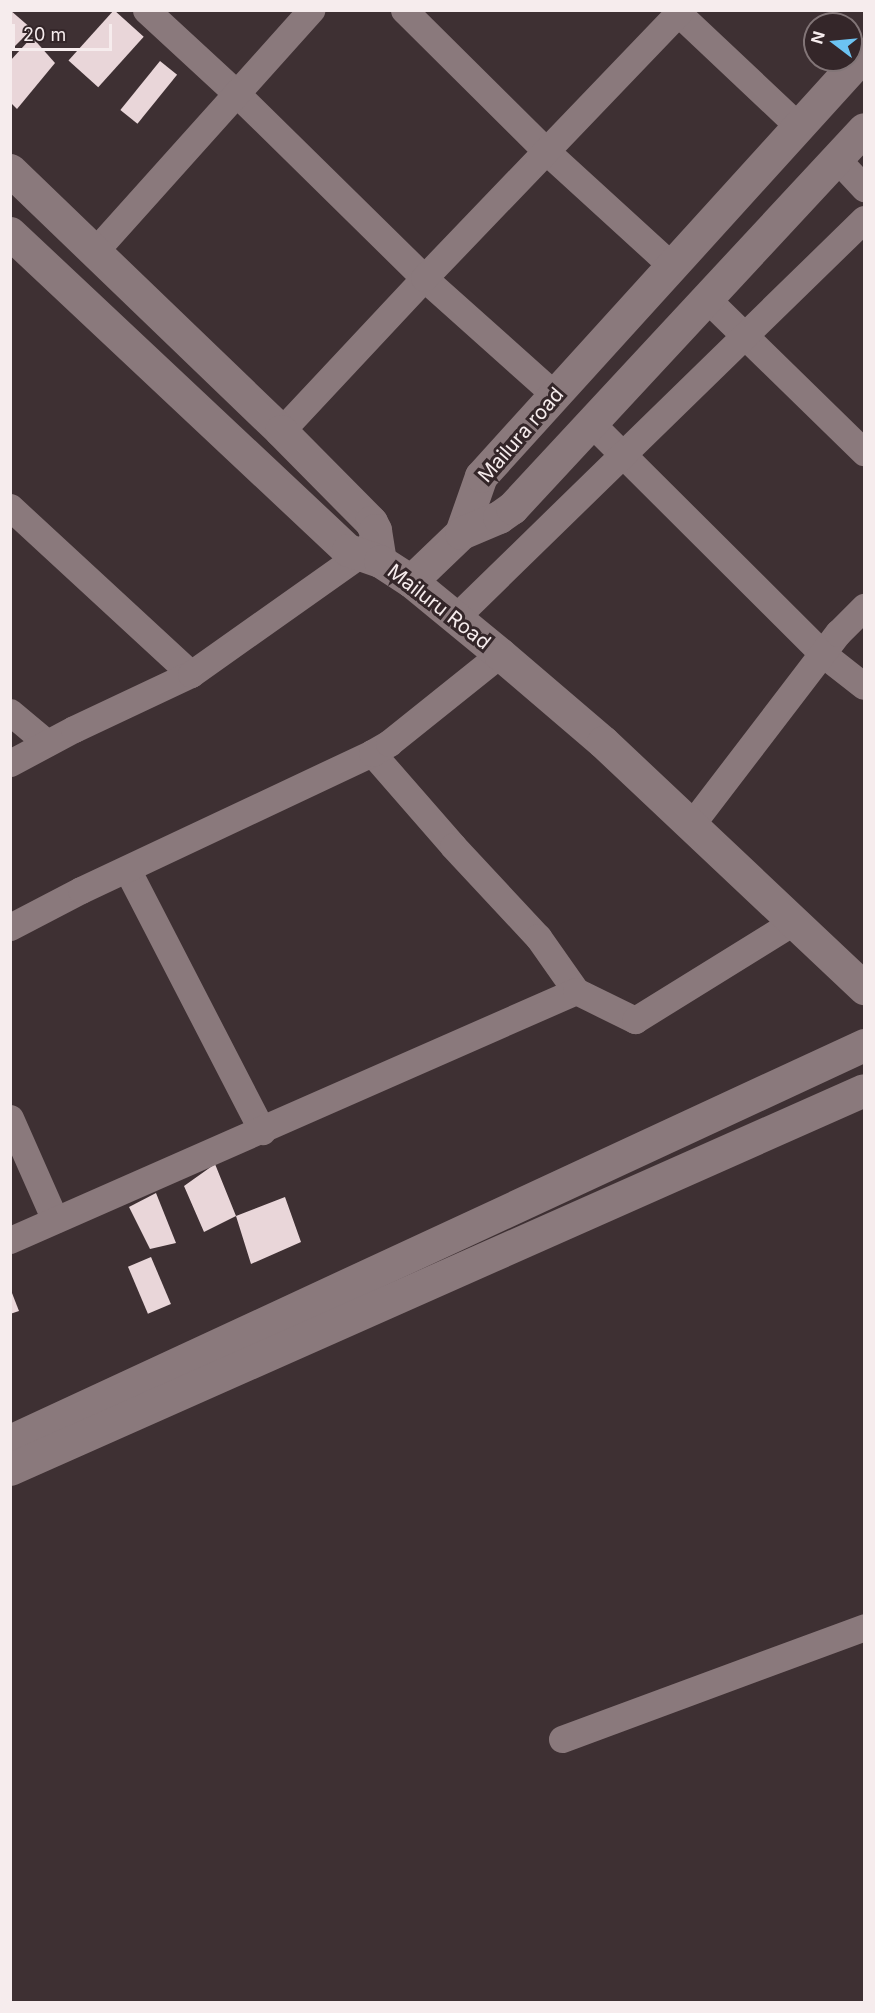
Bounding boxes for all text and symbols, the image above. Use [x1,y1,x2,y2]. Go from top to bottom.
scale bar [15,12,116,50]
north arrow [803,12,863,72]
text: 20 m [23,24,66,45]
text: N [806,29,829,46]
street label: Mailura road [473,383,569,487]
street label: Mailuru Road [383,559,495,655]

